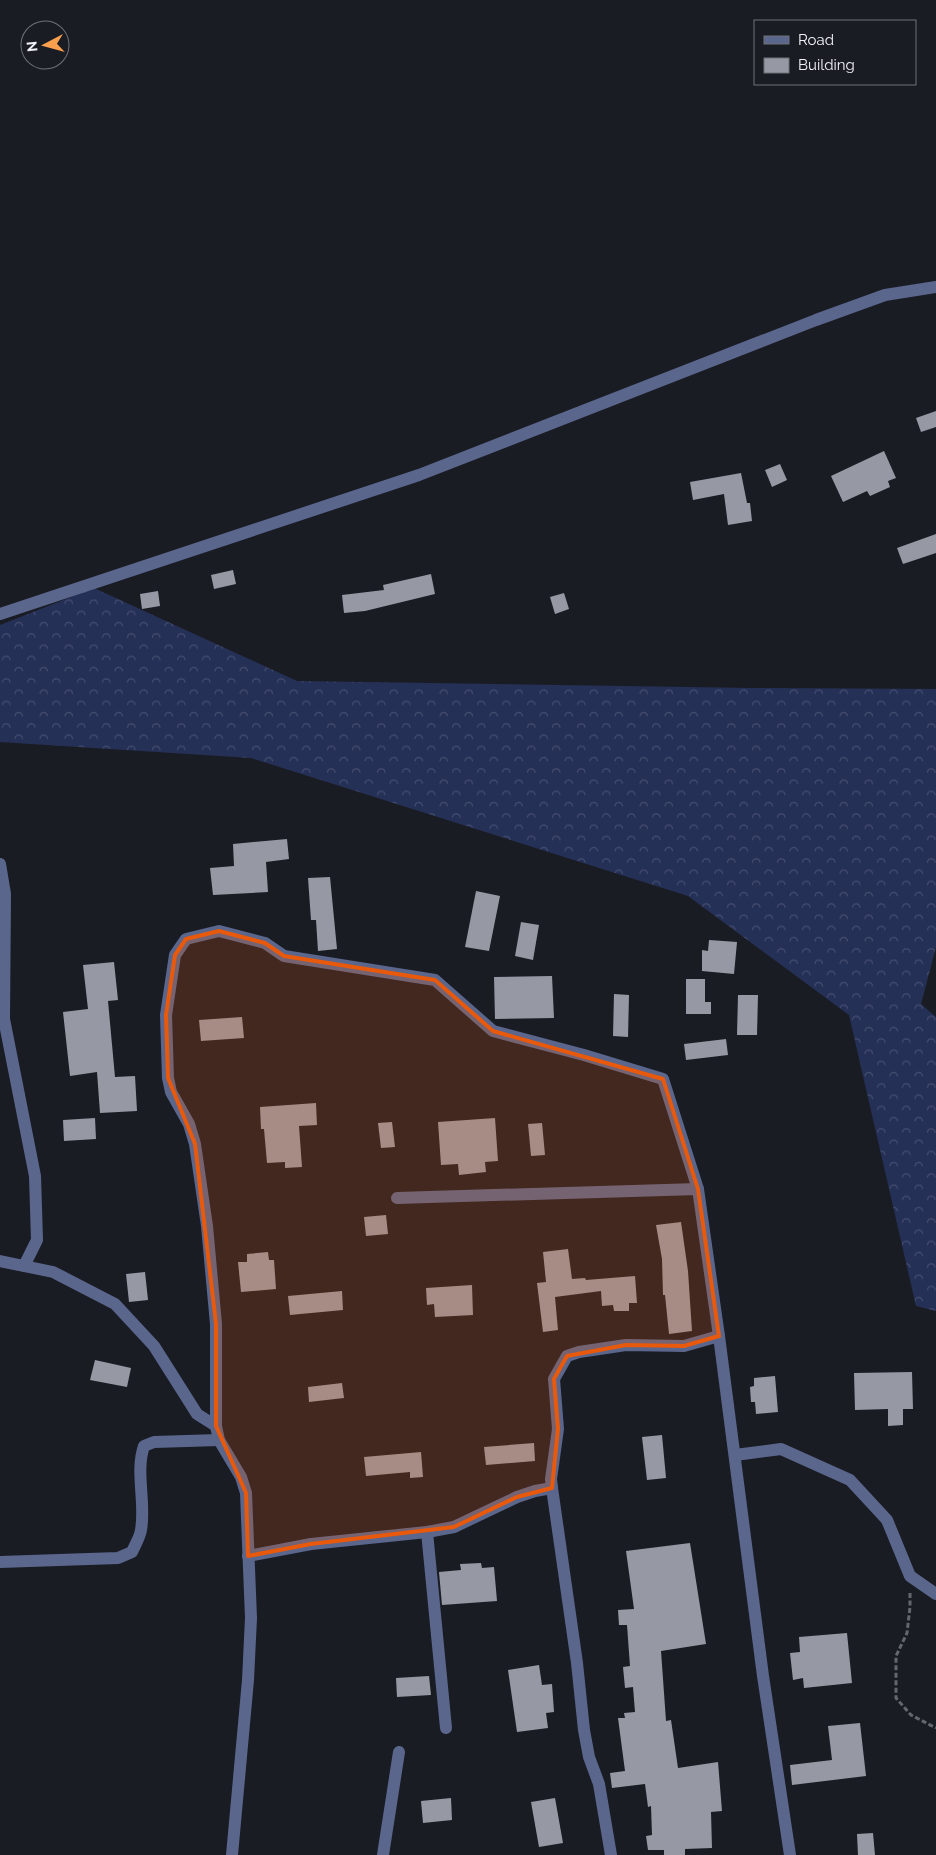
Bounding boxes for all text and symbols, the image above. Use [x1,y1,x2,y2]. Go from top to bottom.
north arrow [20,20,70,70]
legend [754,20,916,85]
text: Road [798,31,834,49]
text: N [24,40,41,53]
text: Building [798,56,855,74]

